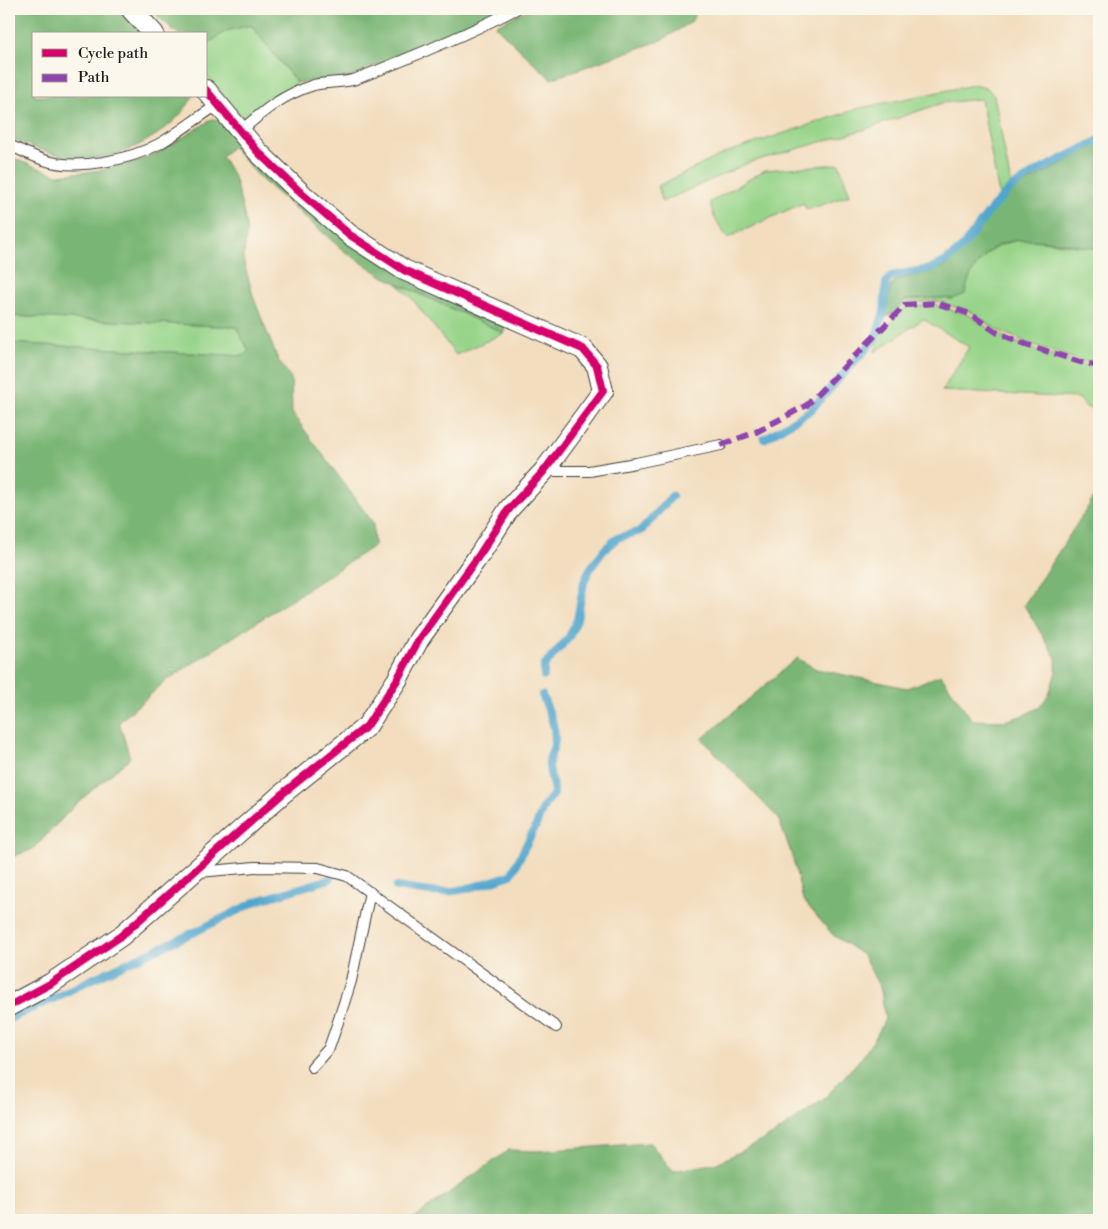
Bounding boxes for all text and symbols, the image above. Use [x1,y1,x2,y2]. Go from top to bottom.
legend [32,32,208,98]
text: Cycle path [78,44,148,63]
text: Path [78,68,110,87]

